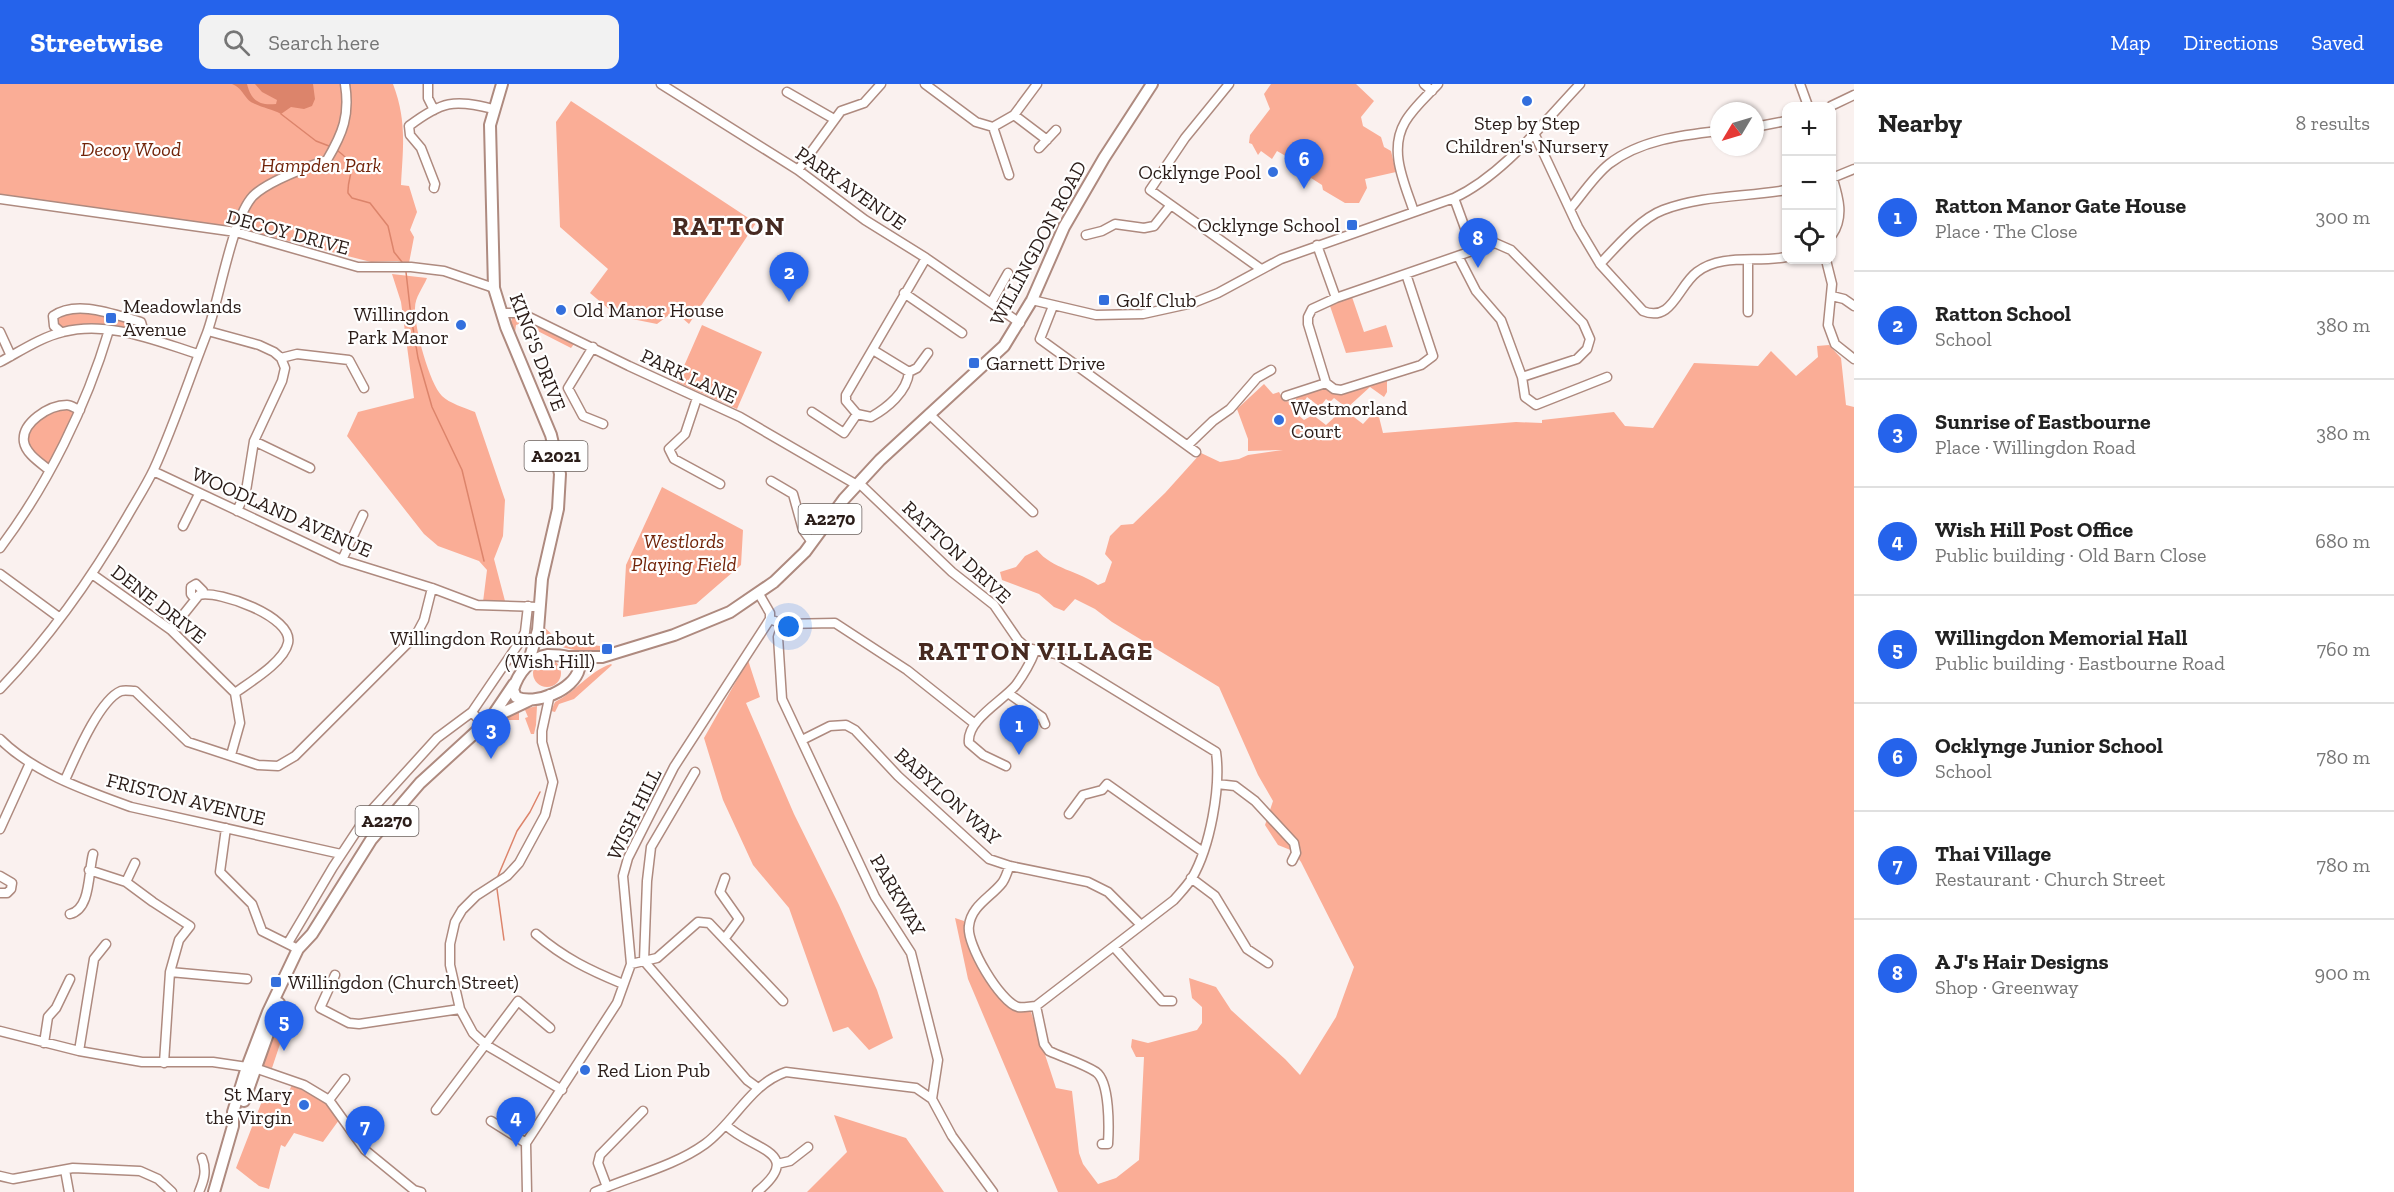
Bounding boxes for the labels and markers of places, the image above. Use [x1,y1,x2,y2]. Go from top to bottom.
marker: Step by Step Children's Nursery [1520,94,1534,108]
place label: Step by Step Children's Nursery [1446,111,1609,158]
pin: 6 [1284,140,1324,189]
place label: Ocklynge Pool [1138,160,1261,184]
marker: Ocklynge Pool [1266,165,1280,179]
place label: Ocklynge School [1197,213,1340,237]
marker: Ocklynge School [1345,218,1359,232]
pin: 8 [1458,218,1498,268]
pin: 2 [770,252,808,302]
place label: Golf Club [1116,288,1196,312]
marker: Golf Club [1097,293,1111,307]
place label: Meadowlands Avenue [123,294,242,341]
place label: Old Manor House [573,298,724,322]
place label: Willingdon Park Manor [348,302,450,349]
marker: Old Manor House [554,303,568,317]
marker: Meadowlands Avenue [104,311,118,325]
marker: Willingdon Park Manor [454,318,468,332]
place label: Garnett Drive [986,351,1105,375]
marker: Garnett Drive [967,356,981,370]
place label: Westmorland Court [1291,396,1408,443]
marker: Westmorland Court [1272,413,1286,427]
place label: Willingdon Roundabout (Wish Hill) [390,626,596,673]
marker: Willingdon Roundabout (Wish Hill) [600,642,614,656]
pin: 1 [1000,706,1038,755]
pin: 3 [472,710,510,759]
place label: Willingdon (Church Street) [288,970,519,994]
marker: Willingdon (Church Street) [269,975,283,989]
pin: 5 [264,1002,304,1051]
place label: Red Lion Pub [597,1058,710,1082]
marker: Red Lion Pub [578,1063,592,1077]
place label: St Mary the Virgin [206,1082,293,1129]
marker: St Mary the Virgin [297,1098,311,1112]
pin: 4 [496,1098,536,1147]
pin: 7 [346,1106,385,1156]

